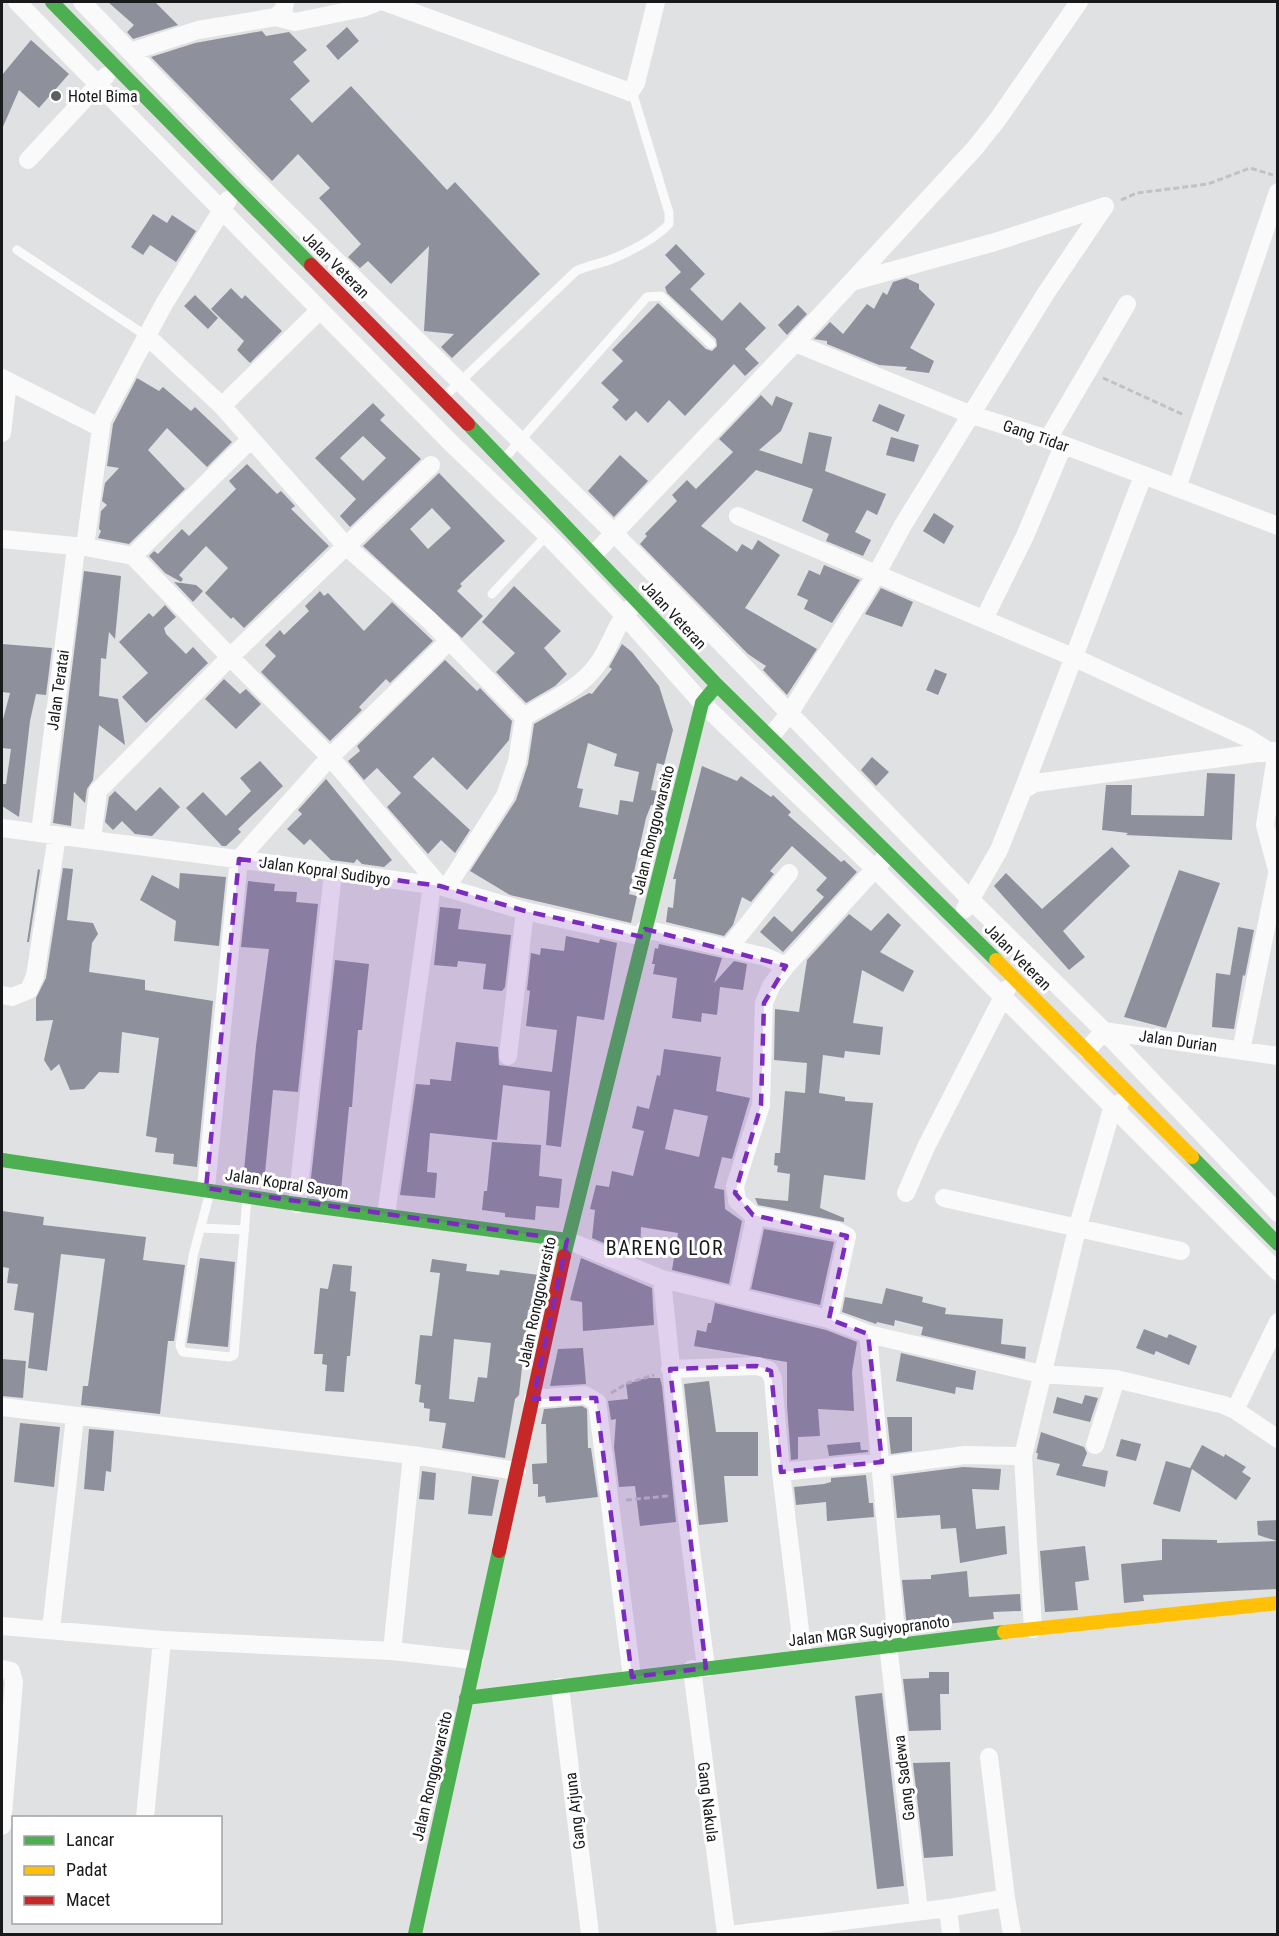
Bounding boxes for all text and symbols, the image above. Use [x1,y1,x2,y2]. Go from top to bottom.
place label: Hotel Bima [68,87,138,106]
marker: Hotel Bima [49,89,63,103]
street label: Jalan Veteran [299,228,373,302]
street label: Gang Tidar [1000,416,1072,456]
street label: Jalan Veteran [638,577,710,653]
street label: Jalan Teratai [43,648,73,732]
street label: Jalan Ronggowarsito [628,763,678,897]
street label: Jalan Kopral Sudibyo [258,852,392,890]
street label: Jalan Veteran [981,920,1055,994]
street label: Jalan Durian [1138,1026,1218,1056]
street label: Jalan Kopral Sayom [224,1165,350,1203]
street label: Jalan Ronggowarsito [514,1235,560,1369]
district label: BARENG LOR [606,1236,724,1260]
street label: Jalan MGR Sugiyopranoto [787,1612,951,1650]
street label: Jalan Ronggowarsito [408,1709,456,1843]
street label: Gang Sadewa [889,1734,919,1822]
street label: Gang Nakula [694,1761,722,1843]
street label: Gang Arjuna [561,1771,589,1851]
legend [12,1816,222,1924]
text: Lancar [66,1829,115,1850]
text: Padat [66,1859,107,1880]
text: Macet [66,1889,110,1910]

